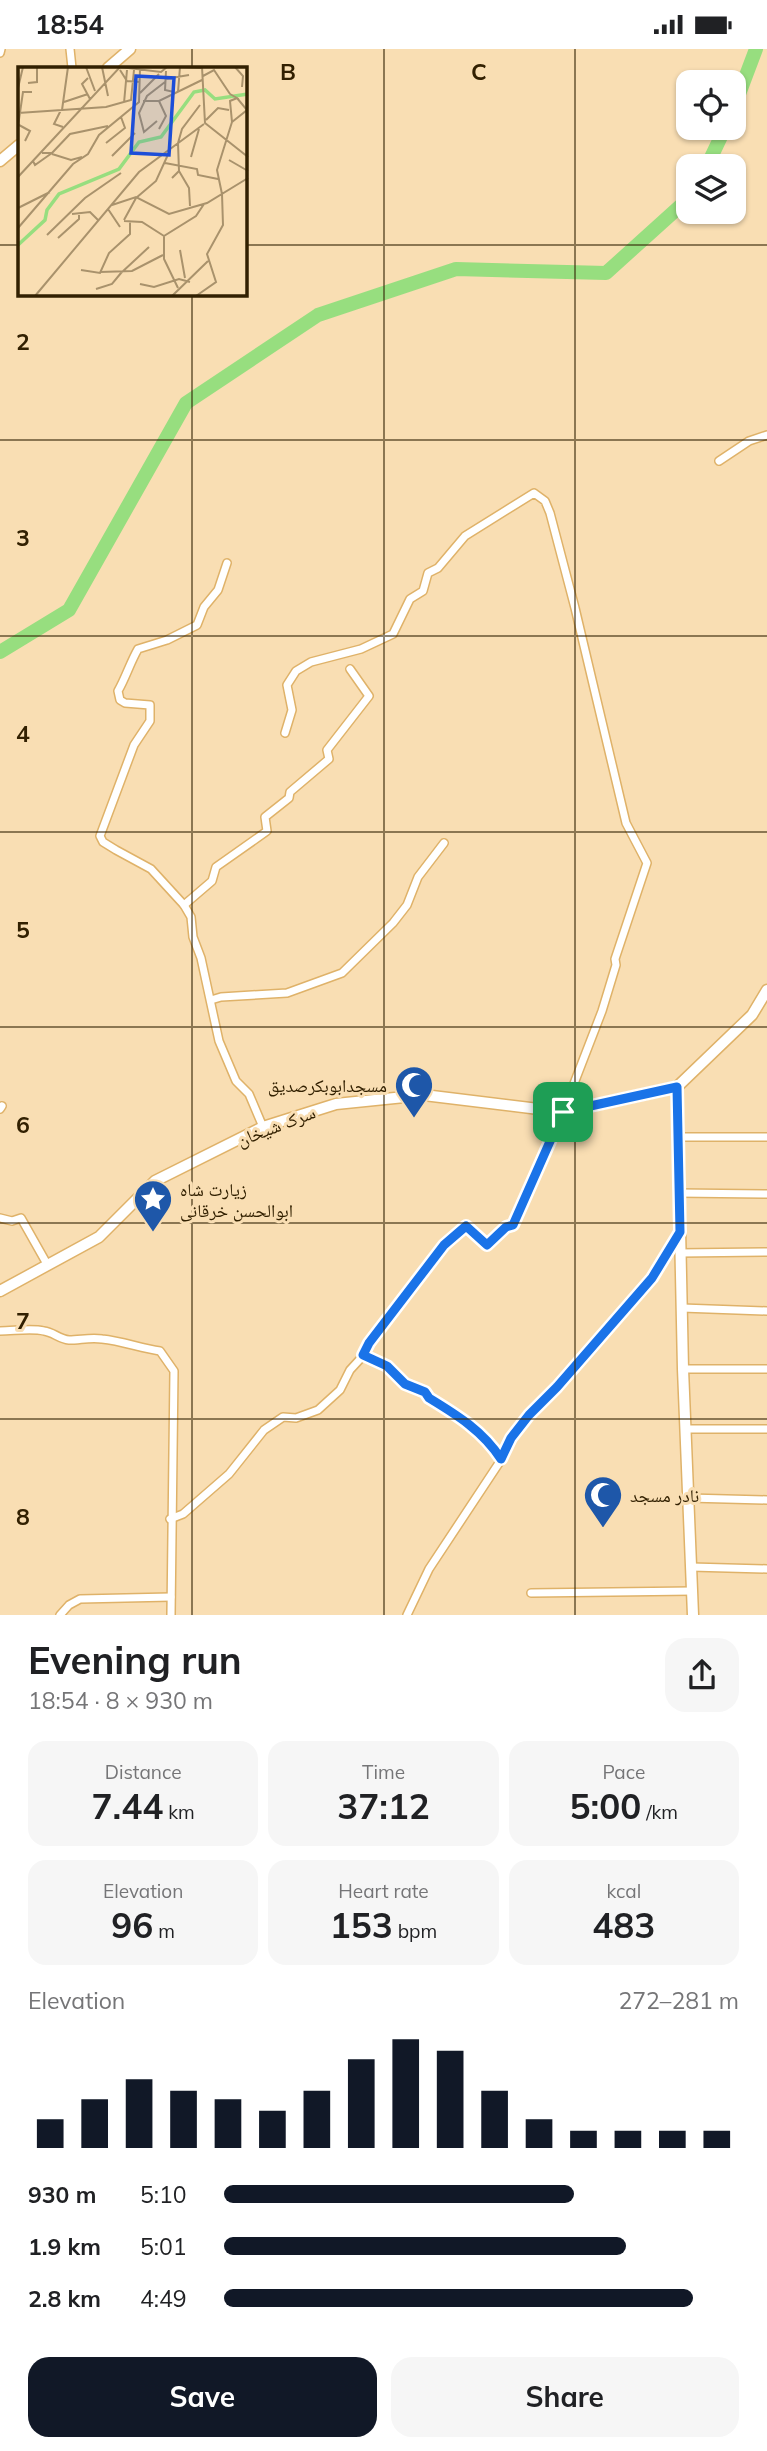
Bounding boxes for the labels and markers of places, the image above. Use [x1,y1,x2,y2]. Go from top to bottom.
mosque icon: مسجدابوبکرصدیق [393,1064,435,1119]
place label: مسجدابوبکرصدیق [268,1074,387,1097]
pin [533,1082,593,1142]
place icon: زیارت شاه ابوالحسن خرقانی [132,1178,174,1233]
place label: زیارت شاه ابوالحسن خرقانی [180,1178,293,1222]
mosque icon: نادر مسجد [582,1474,624,1529]
place label: نادر مسجد [630,1484,699,1507]

